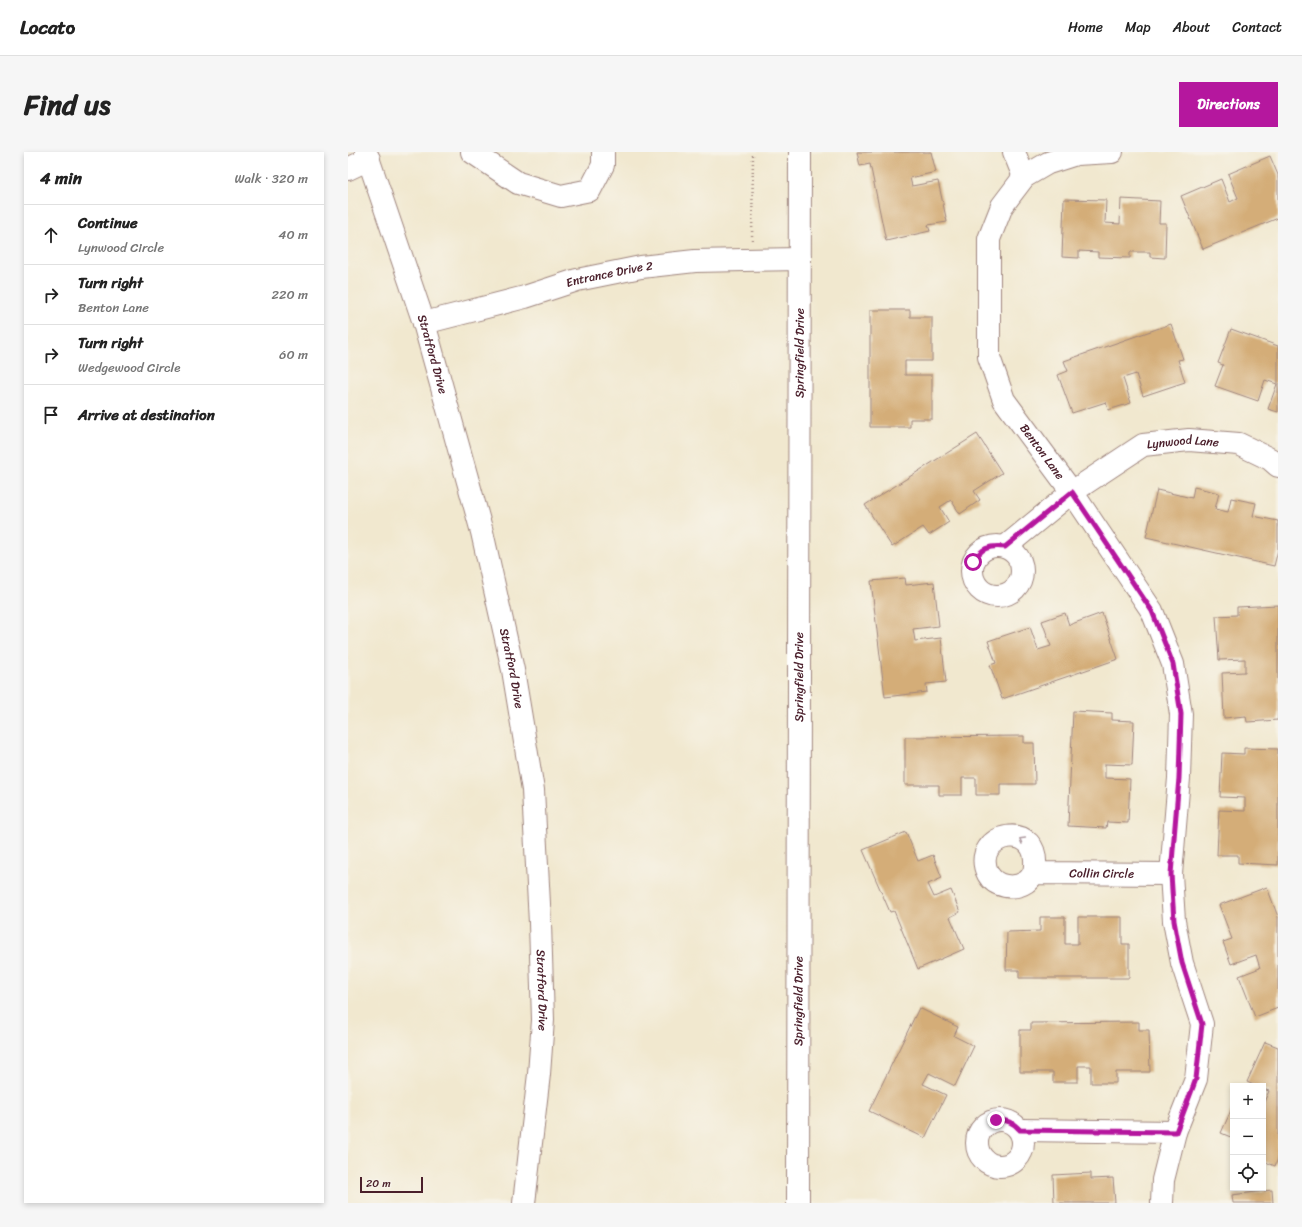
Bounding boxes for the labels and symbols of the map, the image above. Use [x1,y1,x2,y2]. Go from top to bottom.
street label: Entrance Drive 2 [563,255,654,294]
street label: Springfield Drive [789,308,811,398]
street label: Stratford Drive [411,312,454,397]
street label: Benton Lane [1014,419,1071,485]
street label: Lynwood Lane [1146,429,1220,456]
route start [964,553,982,571]
street label: Stratford Drive [493,626,530,710]
street label: Springfield Drive [788,632,810,722]
one-way arrow [1019,838,1026,845]
street label: Collin Circle [1069,862,1134,885]
street label: Stratford Drive [530,949,554,1032]
street label: Springfield Drive [787,956,809,1046]
route end [987,1111,1005,1129]
scale bar [360,1175,423,1194]

